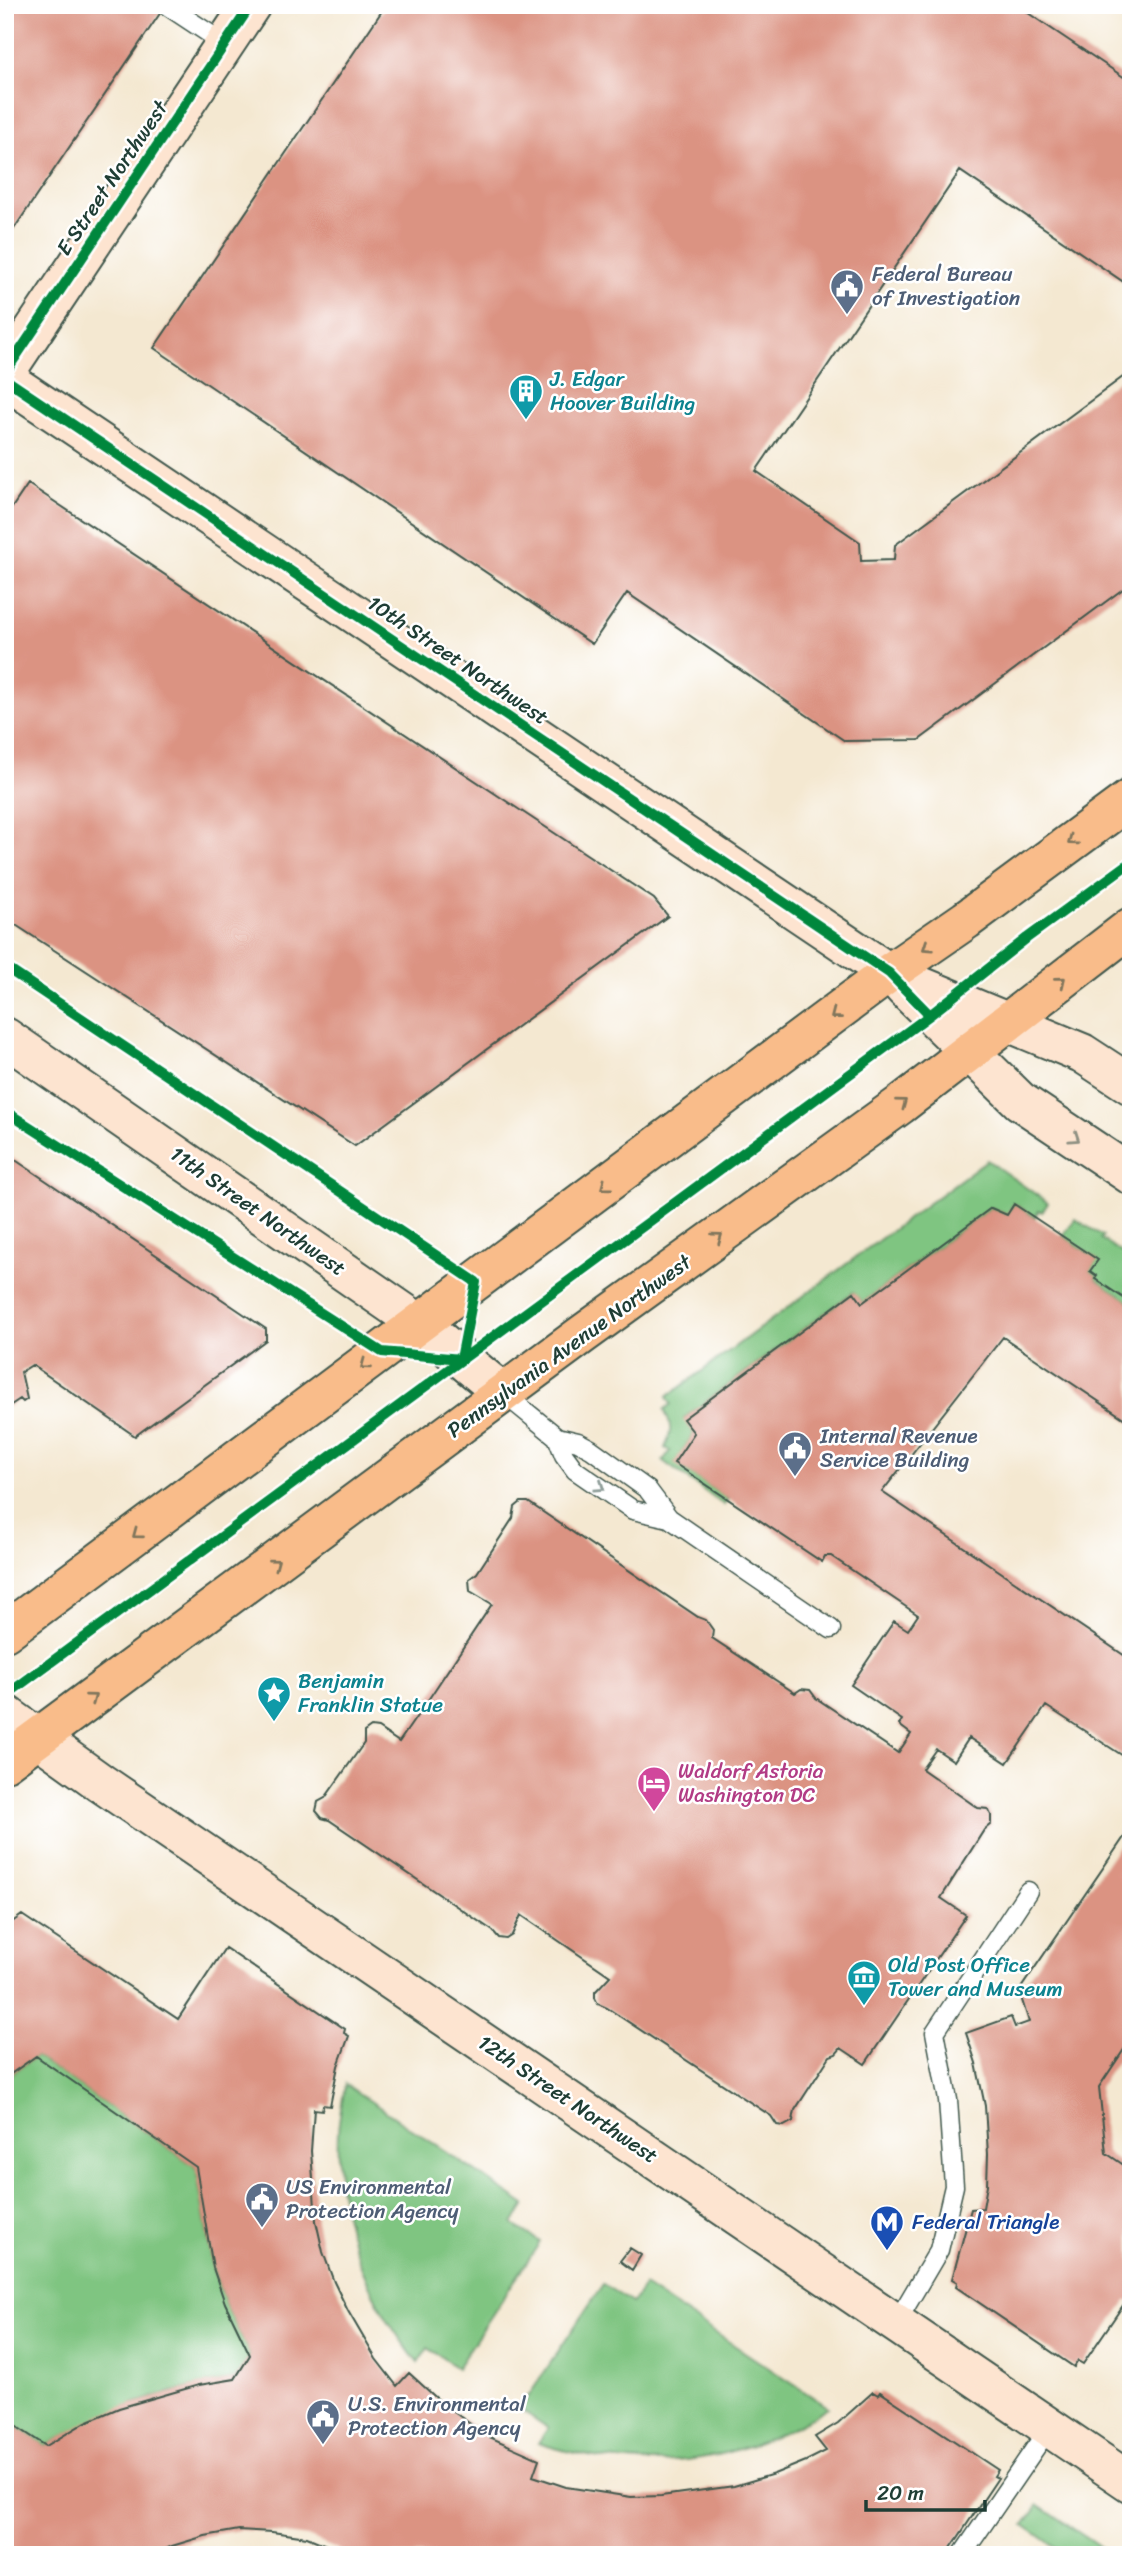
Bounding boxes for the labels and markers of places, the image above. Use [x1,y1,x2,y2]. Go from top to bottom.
place label: Federal Bureau of Investigation [872,255,1020,317]
public building icon: Federal Bureau of Investigation [828,267,866,316]
place label: J. Edgar Hoover Building [549,360,695,422]
building icon: J. Edgar Hoover Building [507,372,545,421]
place label: Internal Revenue Service Building [819,1417,978,1479]
public building icon: Internal Revenue Service Building [776,1429,814,1478]
place label: Benjamin Franklin Statue [298,1662,443,1724]
place icon: Benjamin Franklin Statue [255,1674,293,1723]
place label: Waldorf Astoria Washington DC [678,1752,824,1814]
hotel icon: Waldorf Astoria Washington DC [635,1764,673,1813]
place label: Old Post Office Tower and Museum [888,1946,1063,2008]
museum icon: Old Post Office Tower and Museum [845,1958,883,2007]
place label: US Environmental Protection Agency [286,2168,459,2230]
public building icon: US Environmental Protection Agency [243,2180,281,2229]
metro station icon: Federal Triangle [868,2203,906,2252]
place label: Federal Triangle [912,2203,1059,2241]
place label: U.S. Environmental Protection Agency [348,2385,527,2447]
public building icon: U.S. Environmental Protection Agency [304,2397,342,2446]

